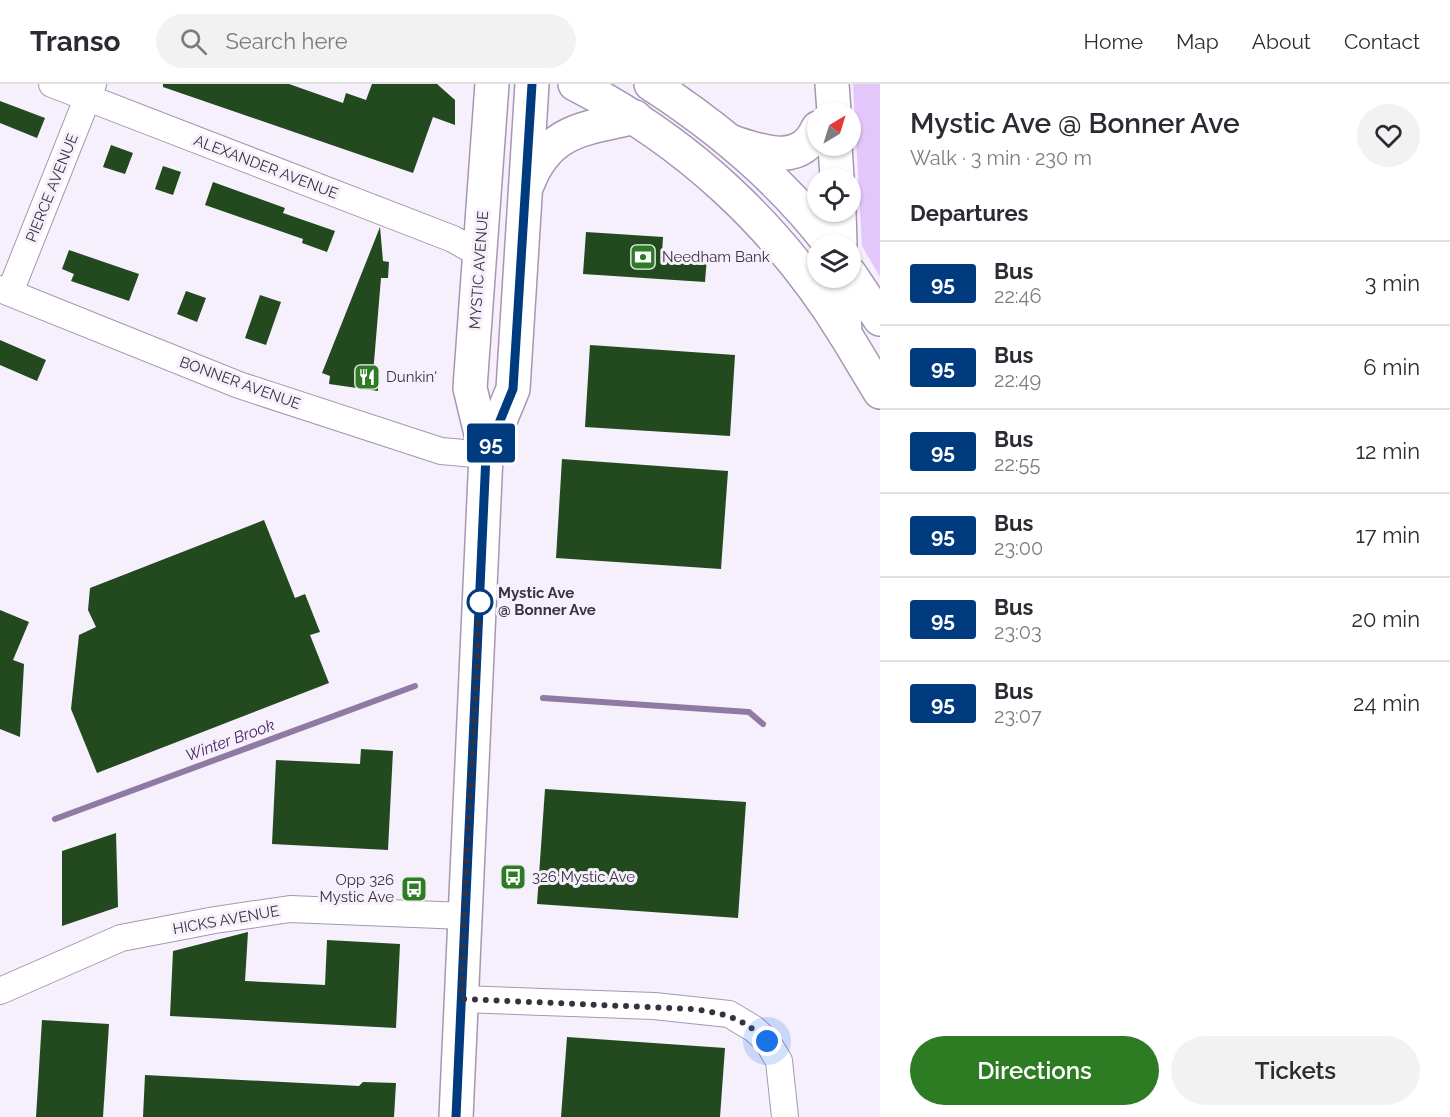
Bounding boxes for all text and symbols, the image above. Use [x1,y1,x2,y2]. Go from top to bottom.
search box [156,14,576,68]
text: Transo [30,25,120,58]
icon: search [177,25,210,58]
text: Search here [225,28,348,54]
text: Home [1084,29,1143,54]
text: Map [1176,29,1219,54]
text: About [1252,29,1311,54]
text: Contact [1344,29,1420,54]
north arrow [807,102,861,156]
map controls [807,102,861,288]
button: heart [1357,104,1420,167]
text: Mystic Ave @ Bonner Ave [910,107,1240,140]
street label: PIERCE AVENUE [22,131,82,245]
street label: ALEXANDER AVENUE [191,131,341,203]
text: Walk · 3 min · 230 m [910,146,1092,170]
button: locate [807,168,861,222]
text: Departures [910,200,1028,226]
street label: MYSTIC AVENUE [466,210,492,330]
button: layers [807,234,861,288]
bank icon: Needham Bank [628,242,658,272]
place label: Needham Bank [662,248,770,266]
text: Bus [994,258,1033,284]
text: 3 min [1365,270,1420,296]
text: 95 [931,271,955,296]
text: 22:46 [994,284,1042,308]
text: Bus [994,342,1033,368]
street label: BONNER AVENUE [177,353,303,413]
text: 6 min [1363,354,1420,380]
text: 95 [931,355,955,380]
restaurant icon: Dunkin' [352,362,382,392]
place label: Dunkin' [386,368,437,386]
text: 22:49 [994,368,1041,392]
line badge: 95 [464,424,518,462]
text: Bus [994,426,1033,452]
text: 95 [479,431,503,456]
text: 12 min [1356,438,1420,464]
text: 95 [931,439,955,464]
text: 22:55 [994,452,1040,476]
text: Bus [994,510,1033,536]
text: 17 min [1355,522,1420,548]
text: 95 [931,523,955,548]
text: 23:00 [994,536,1043,560]
place label: Mystic Ave @ Bonner Ave [498,584,596,619]
marker: Mystic Ave @ Bonner Ave [467,589,493,615]
text: Bus [994,594,1033,620]
text: 20 min [1352,606,1420,632]
text: 95 [931,607,955,632]
text: 23:03 [994,620,1042,644]
text: Bus [994,678,1033,704]
text: 24 min [1353,690,1420,716]
text: 95 [931,691,955,716]
text: 23:07 [994,704,1042,728]
water label: Winter Brook [183,715,277,765]
bus stop icon: 326 Mystic Ave [498,862,528,892]
place label: 326 Mystic Ave [532,868,635,886]
place label: Opp 326 Mystic Ave [320,871,394,906]
bus stop icon: Opp 326 Mystic Ave [399,874,429,904]
street label: HICKS AVENUE [171,902,281,938]
your location [752,1026,782,1056]
button: Directions [910,1036,1159,1105]
button: Tickets [1171,1036,1420,1105]

